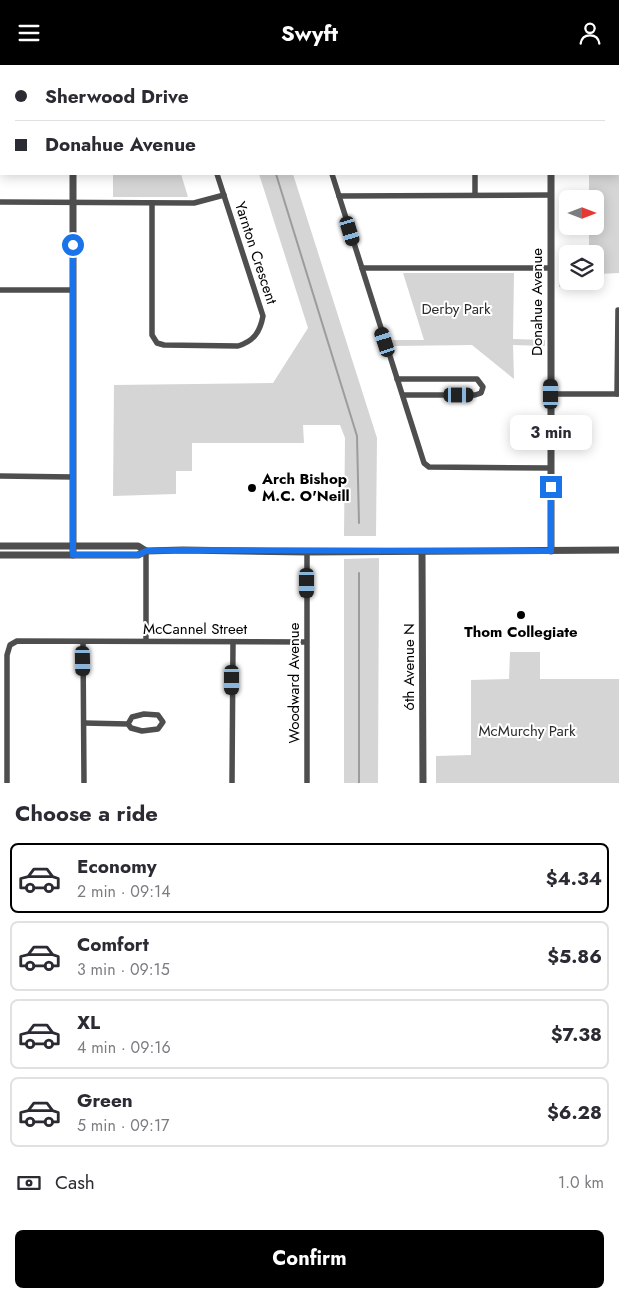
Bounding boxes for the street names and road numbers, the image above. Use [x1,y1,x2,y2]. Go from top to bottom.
street label: Yarnton Crescent [229,199,283,307]
street label: Donahue Avenue [526,248,548,356]
street label: McCannel Street [143,618,247,640]
street label: Woodward Avenue [283,622,305,743]
street label: 6th Avenue N [398,623,420,711]

